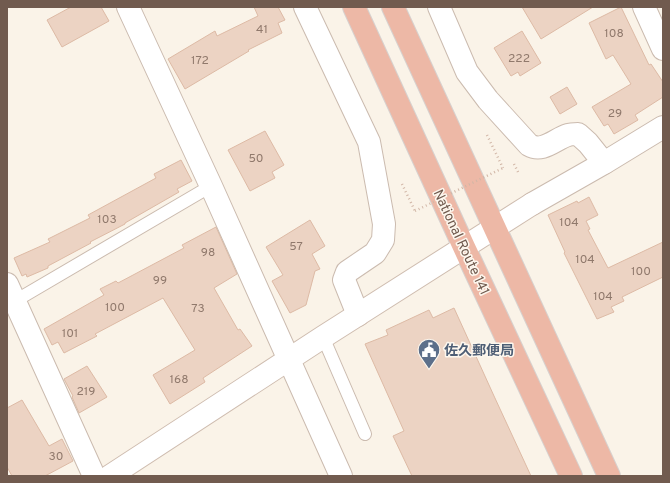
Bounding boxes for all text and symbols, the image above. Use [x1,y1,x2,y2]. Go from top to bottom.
house number: 41 [256,22,268,38]
house number: 108 [604,26,624,42]
house number: 222 [508,51,530,67]
house number: 172 [191,53,209,69]
house number: 29 [608,106,622,122]
house number: 50 [248,151,264,167]
street label: National Route 141 [429,187,493,298]
house number: 103 [97,212,117,228]
house number: 104 [559,215,579,231]
house number: 57 [289,239,303,255]
house number: 98 [201,245,215,261]
house number: 104 [575,252,595,268]
house number: 100 [631,264,651,280]
house number: 99 [153,273,167,289]
house number: 104 [593,289,613,305]
house number: 100 [105,300,125,316]
house number: 73 [191,301,205,317]
house number: 101 [62,326,78,342]
public building icon: 佐久郵便局 [416,337,442,370]
place label: 佐久郵便局 [444,343,514,360]
house number: 168 [170,372,188,388]
house number: 219 [77,384,95,400]
house number: 30 [49,449,63,465]

